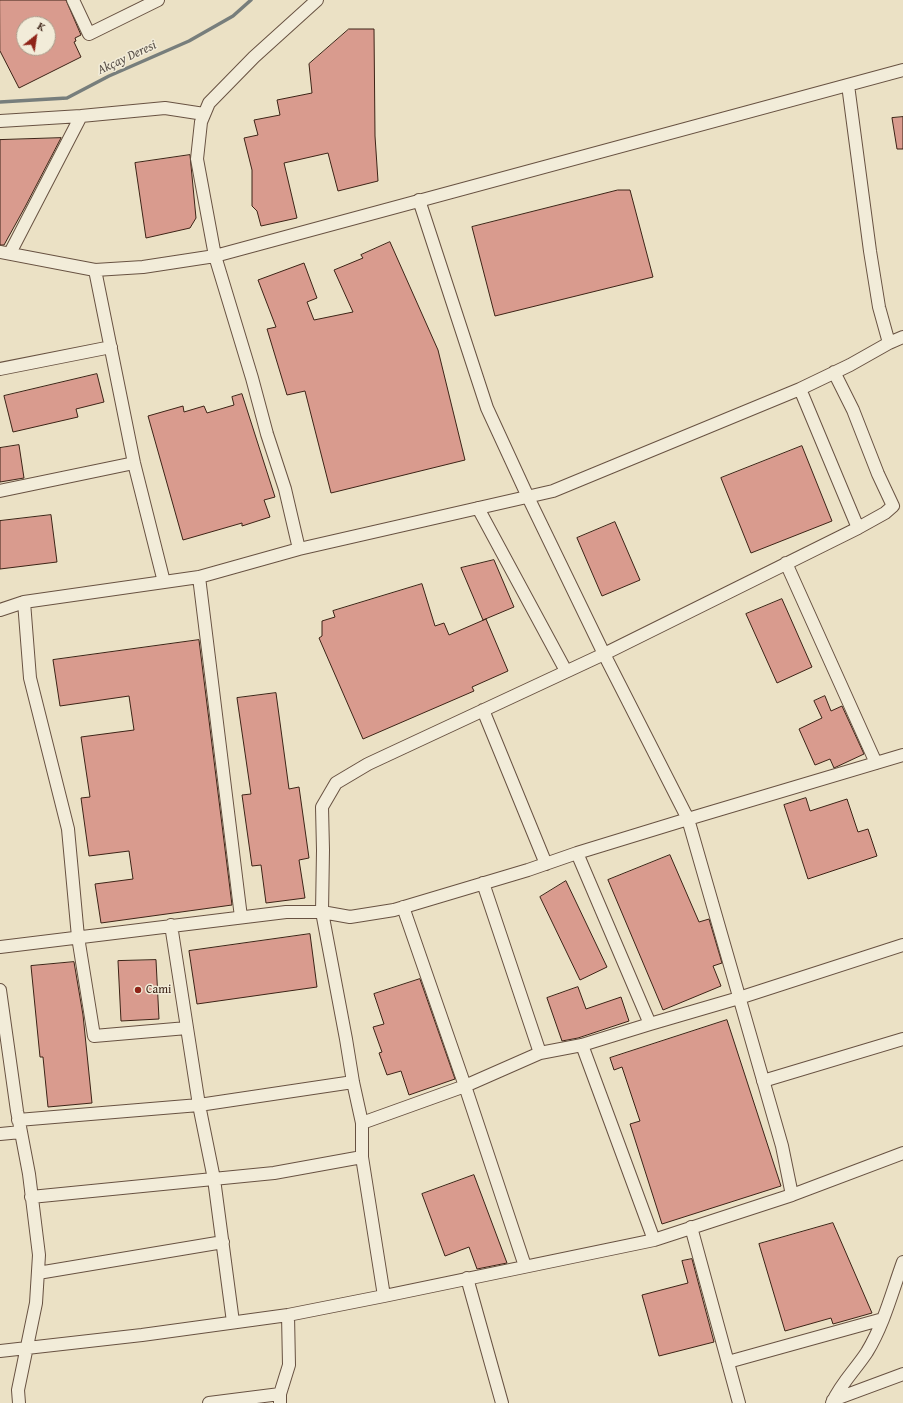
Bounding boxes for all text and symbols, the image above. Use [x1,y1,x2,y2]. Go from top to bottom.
north arrow [16,16,56,56]
text: K [34,18,49,35]
water label: Akçay Deresi [95,38,159,78]
place label: Cami [146,983,171,997]
marker: Cami [133,985,143,995]

